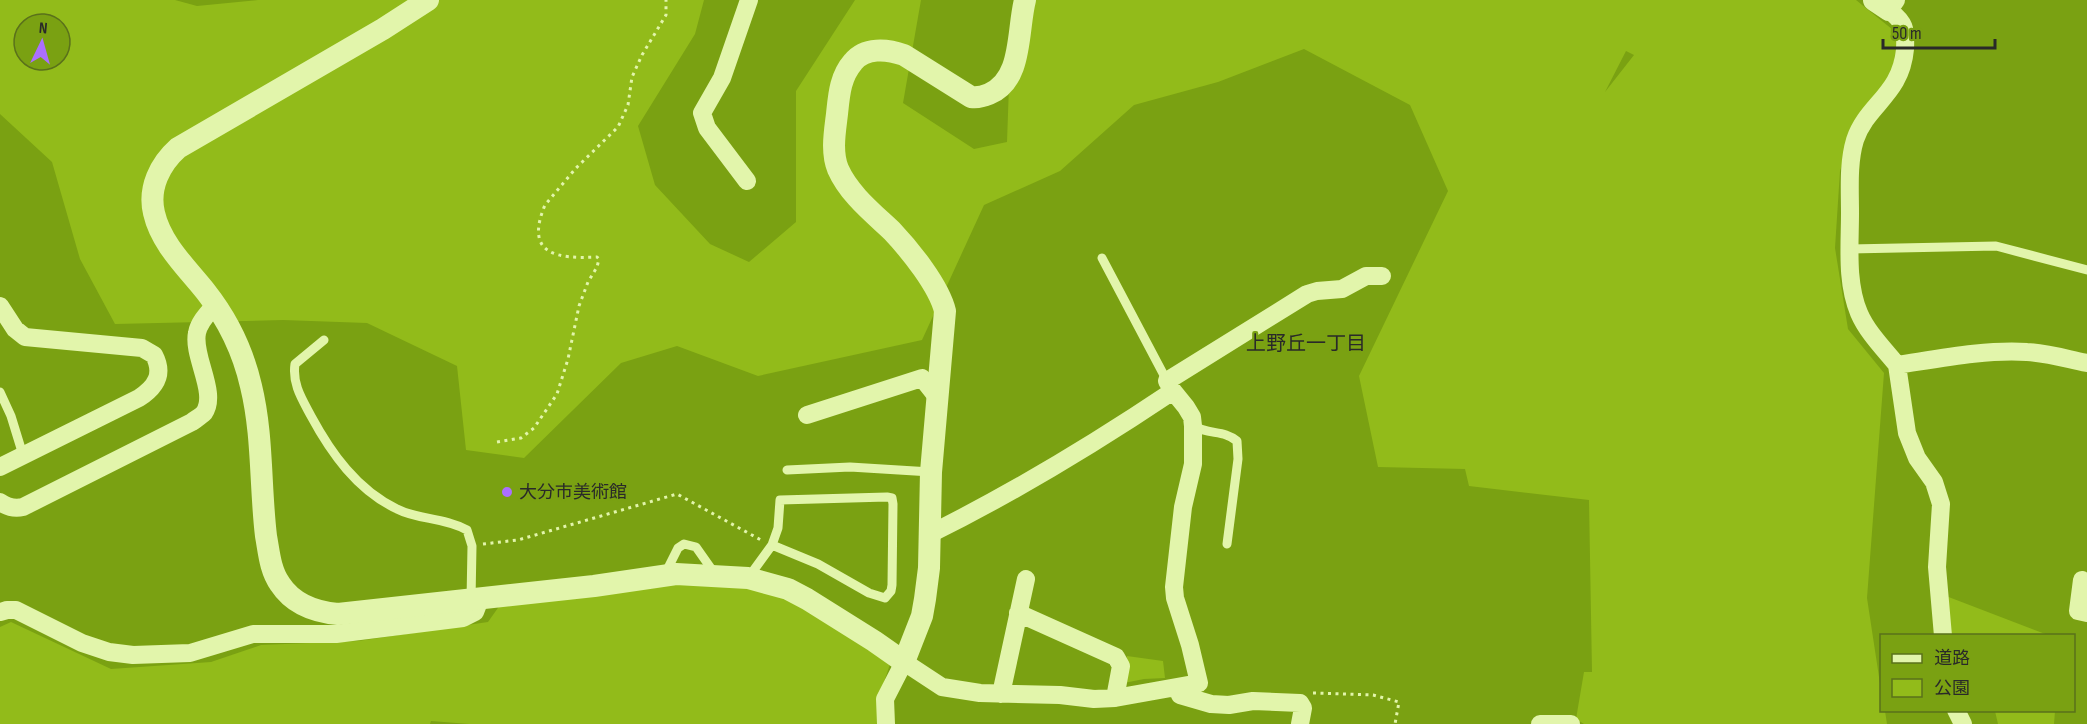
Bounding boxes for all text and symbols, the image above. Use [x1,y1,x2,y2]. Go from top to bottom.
north arrow [12,12,72,72]
scale bar [1883,12,1996,50]
text: N [38,19,48,38]
text: 50 m [1892,23,1922,44]
district label: 上野丘一丁目 [1246,332,1366,356]
place label: 大分市美術館 [519,482,627,503]
marker: 大分市美術館 [500,485,514,499]
legend [1880,634,2075,712]
text: 道路 [1934,648,1970,669]
text: 公園 [1934,678,1970,699]

